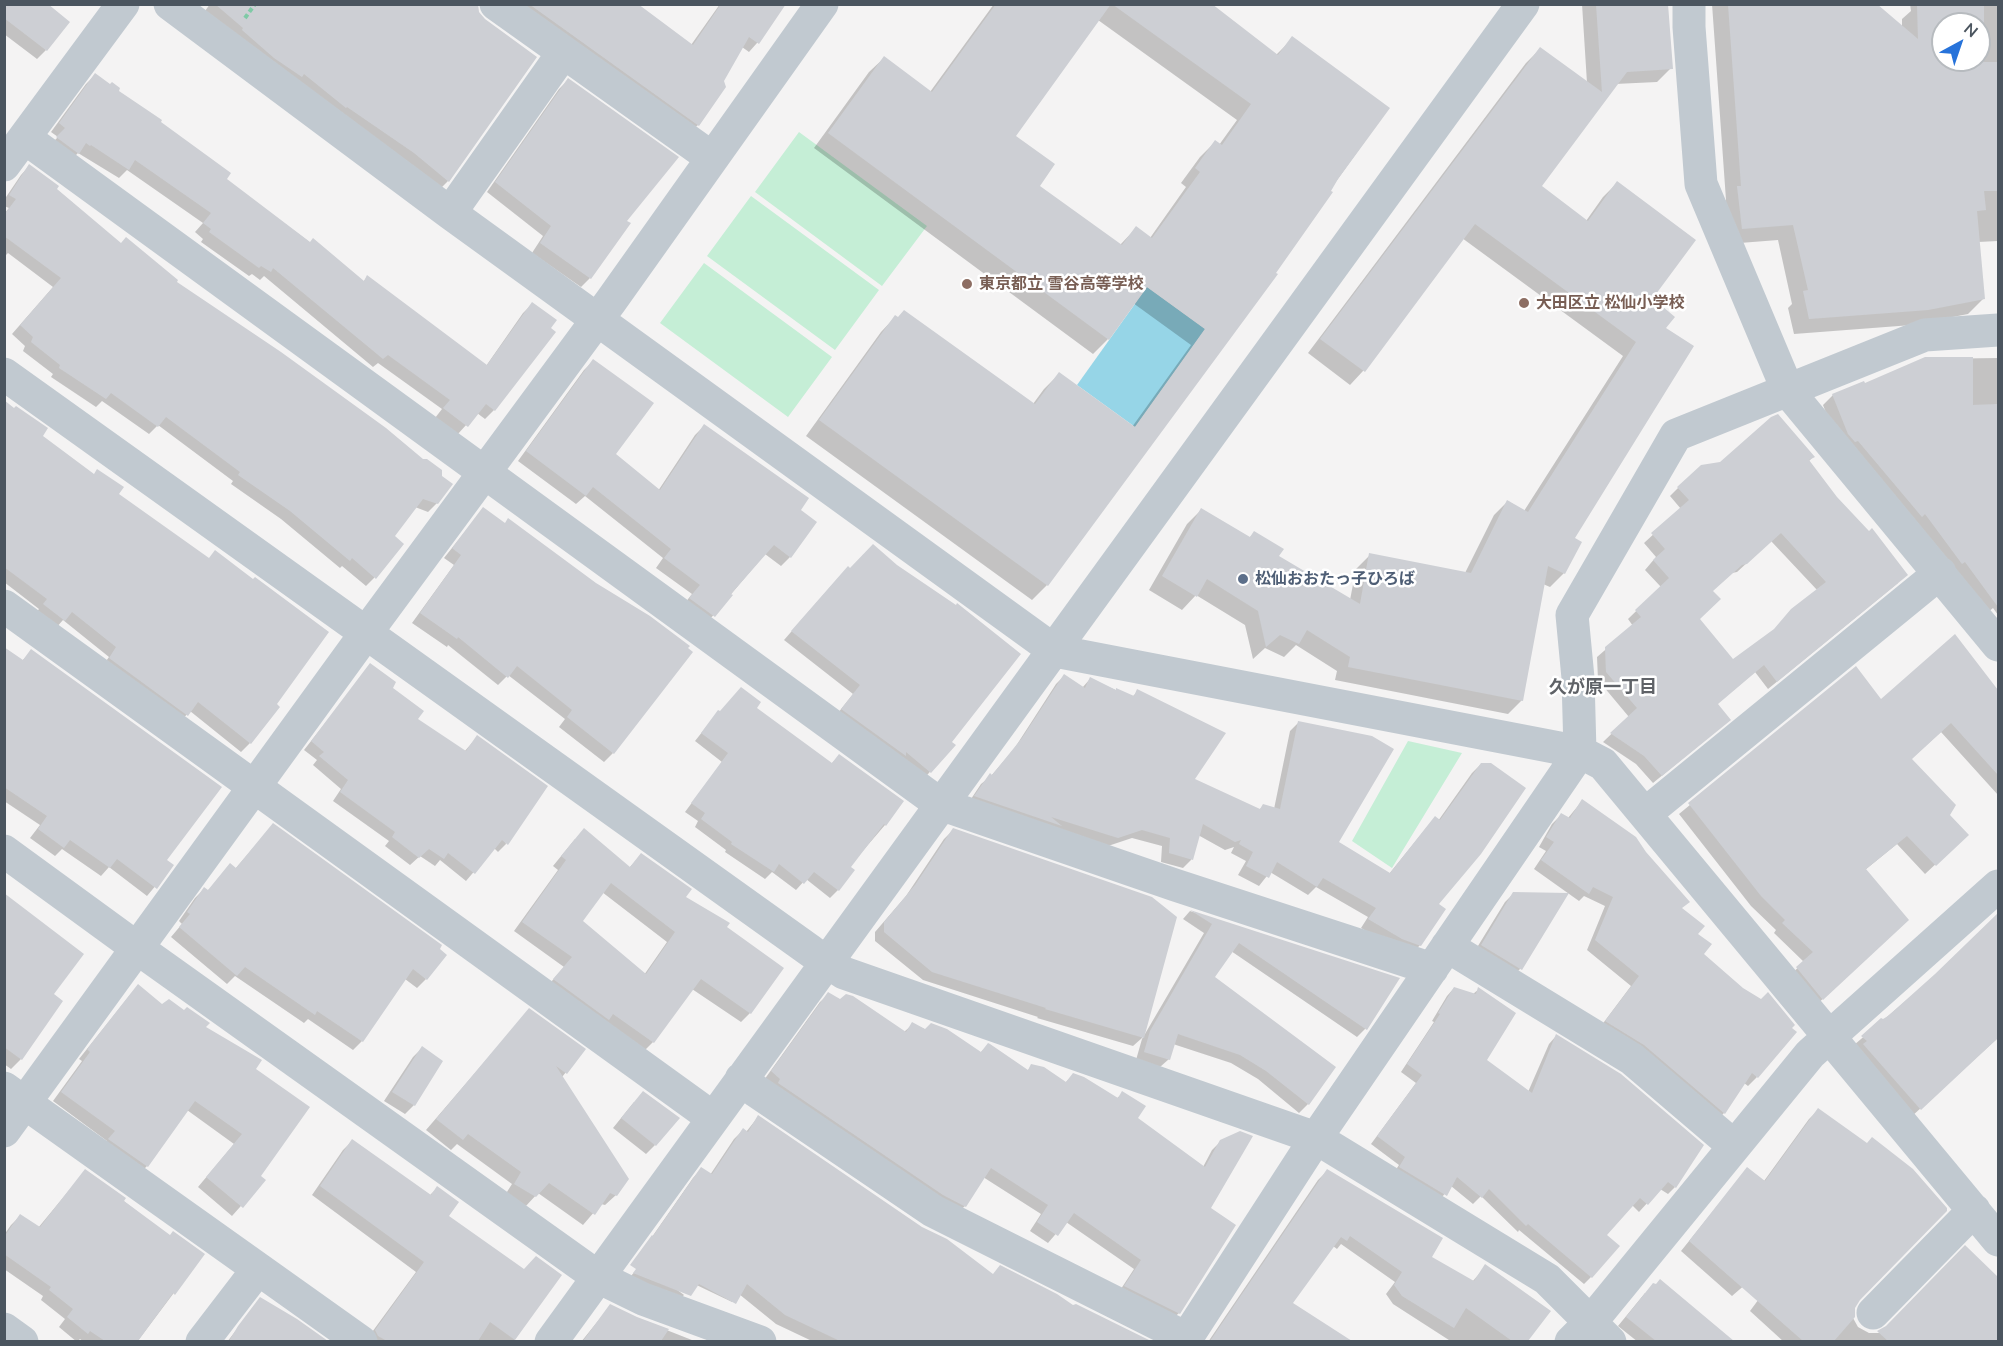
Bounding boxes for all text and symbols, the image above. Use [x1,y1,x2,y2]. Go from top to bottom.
north arrow [1931,12,1991,72]
text: N [1960,18,1982,41]
place label: 東京都立 雪谷高等学校 [979,274,1143,294]
marker: 東京都立 雪谷高等学校 [960,277,974,291]
place label: 大田区立 松仙小学校 [1536,293,1684,313]
marker: 大田区立 松仙小学校 [1517,296,1531,310]
place label: 松仙おおたっ子ひろば [1255,569,1415,589]
marker: 松仙おおたっ子ひろば [1236,572,1250,586]
district label: 久が原一丁目 [1549,677,1657,699]

